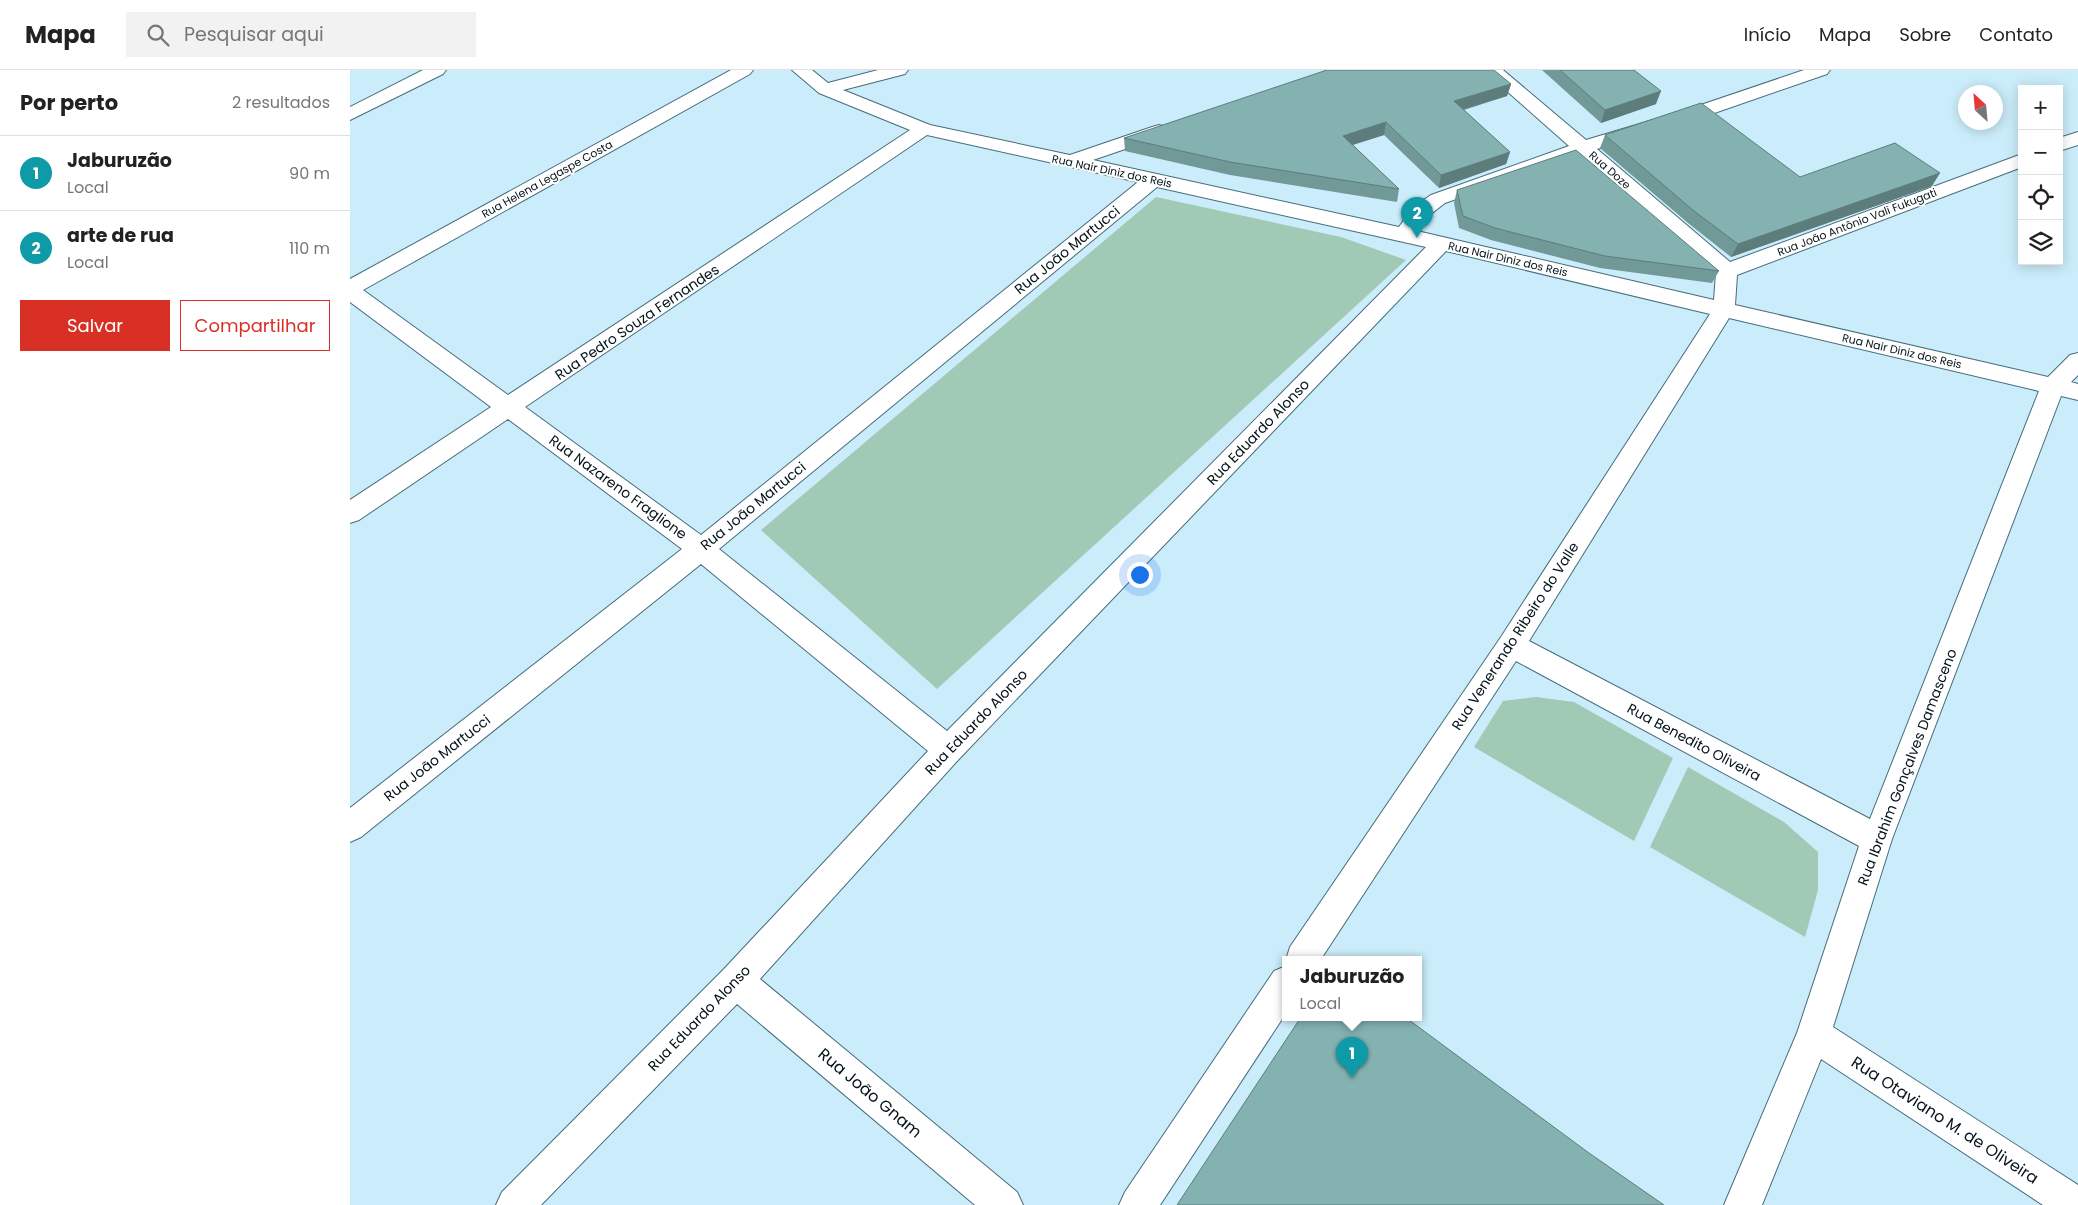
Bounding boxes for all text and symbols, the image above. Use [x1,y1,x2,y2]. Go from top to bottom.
search box [126,12,476,57]
text: Mapa [25,18,96,51]
icon: search [144,21,172,49]
text: Pesquisar aqui [184,21,324,48]
text: Início [1744,22,1791,47]
text: Mapa [1819,22,1871,47]
text: Sobre [1899,22,1951,47]
text: Contato [1979,22,2053,47]
north arrow [1958,85,2003,130]
map controls [2018,85,2063,265]
button: + [2018,85,2063,130]
text: Por perto [20,88,118,117]
text: 2 resultados [232,91,330,114]
button: − [2018,130,2063,175]
street label: Rua Helena Legaspe Costa [479,136,615,222]
text: Jaburuzão [67,147,172,174]
street label: Rua Doze [1586,147,1635,193]
street label: Rua Nair Diniz dos Reis [1051,150,1174,192]
text: 1 [33,162,39,185]
text: 90 m [289,162,330,185]
button: locate [2018,175,2063,220]
text: Local [67,176,109,199]
street label: Rua João Antônio Vali Fukugati [1775,184,1939,260]
pin: 2 [1401,197,1433,238]
street label: Rua João Martucci [1010,201,1124,299]
button: layers [2018,220,2063,265]
text: arte de rua [67,222,174,249]
text: 2 [31,237,41,260]
text: 110 m [289,237,330,260]
street label: Rua Nair Diniz dos Reis [1447,237,1570,281]
text: Local [67,251,109,274]
street label: Rua Pedro Souza Fernandes [551,259,723,385]
button: Salvar [20,300,170,351]
button: Compartilhar [180,300,330,351]
street label: Rua Nair Diniz dos Reis [1841,329,1964,373]
street label: Rua Eduardo Alonso [1202,375,1314,489]
street label: Rua Nazareno Fraglione [545,430,691,544]
street label: Rua João Martucci [696,457,810,555]
street label: Rua Venerando Ribeiro do Valle [1447,538,1584,734]
your location [1127,562,1153,588]
street label: Rua Ibrahim Gonçalves Damasceno [1852,646,1962,888]
street label: Rua Eduardo Alonso [920,665,1032,779]
street label: Rua Benedito Oliveira [1624,698,1764,786]
street label: Rua João Martucci [379,710,495,806]
popup [1282,956,1422,1021]
street label: Rua Eduardo Alonso [643,961,755,1075]
text: Jaburuzão [1300,963,1404,990]
text: Local [1300,992,1341,1015]
pin: 1 [1336,1037,1368,1078]
street label: Rua João Gnam [813,1043,927,1143]
street label: Rua Otaviano M. de Oliveira [1847,1051,2043,1189]

